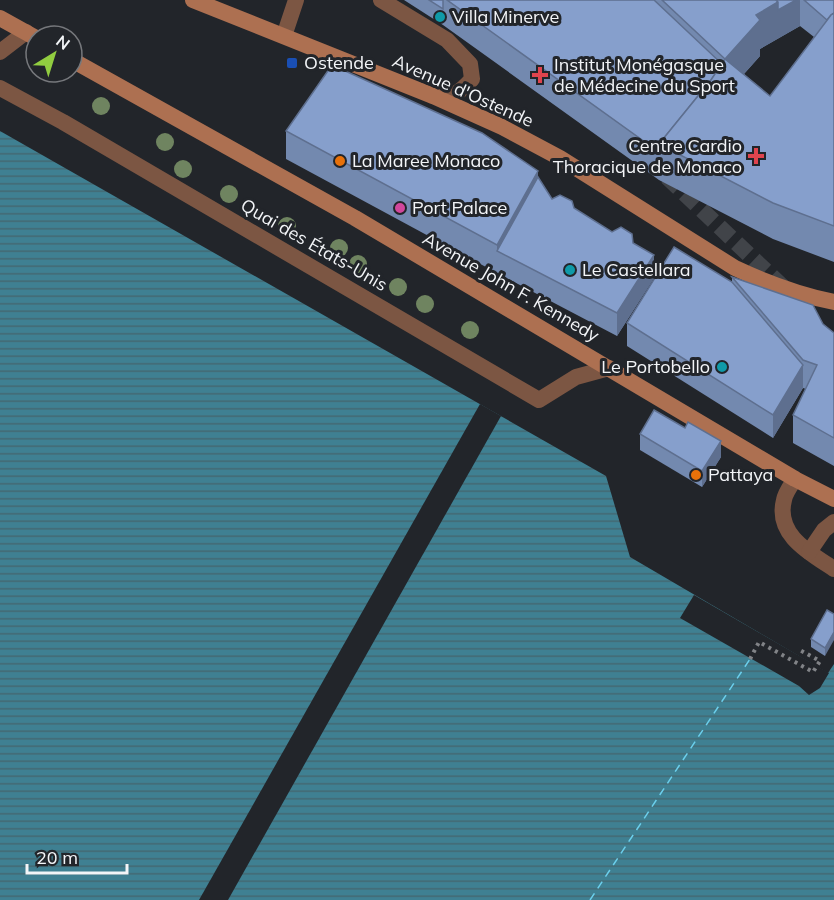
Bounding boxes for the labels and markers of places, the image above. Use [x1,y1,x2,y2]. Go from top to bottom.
place label: Villa Minerve [452,5,559,28]
marker: Villa Minerve [433,10,447,24]
place label: Ostende [304,51,374,74]
place label: Institut Monégasque de Médecine du Sport [554,53,735,97]
marker: Ostende [285,56,299,70]
marker: Institut Monégasque de Médecine du Sport [531,66,549,84]
place label: Centre Cardio Thoracique de Monaco [553,134,742,178]
marker: Centre Cardio Thoracique de Monaco [747,147,765,165]
place label: La Maree Monaco [352,149,500,172]
marker: La Maree Monaco [333,154,347,168]
place label: Port Palace [412,196,507,219]
marker: Port Palace [393,201,407,215]
place label: Le Castellara [582,258,690,281]
marker: Le Castellara [563,263,577,277]
place label: Le Portobello [601,355,710,378]
marker: Le Portobello [715,360,729,374]
place label: Pattaya [708,463,773,486]
marker: Pattaya [689,468,703,482]

